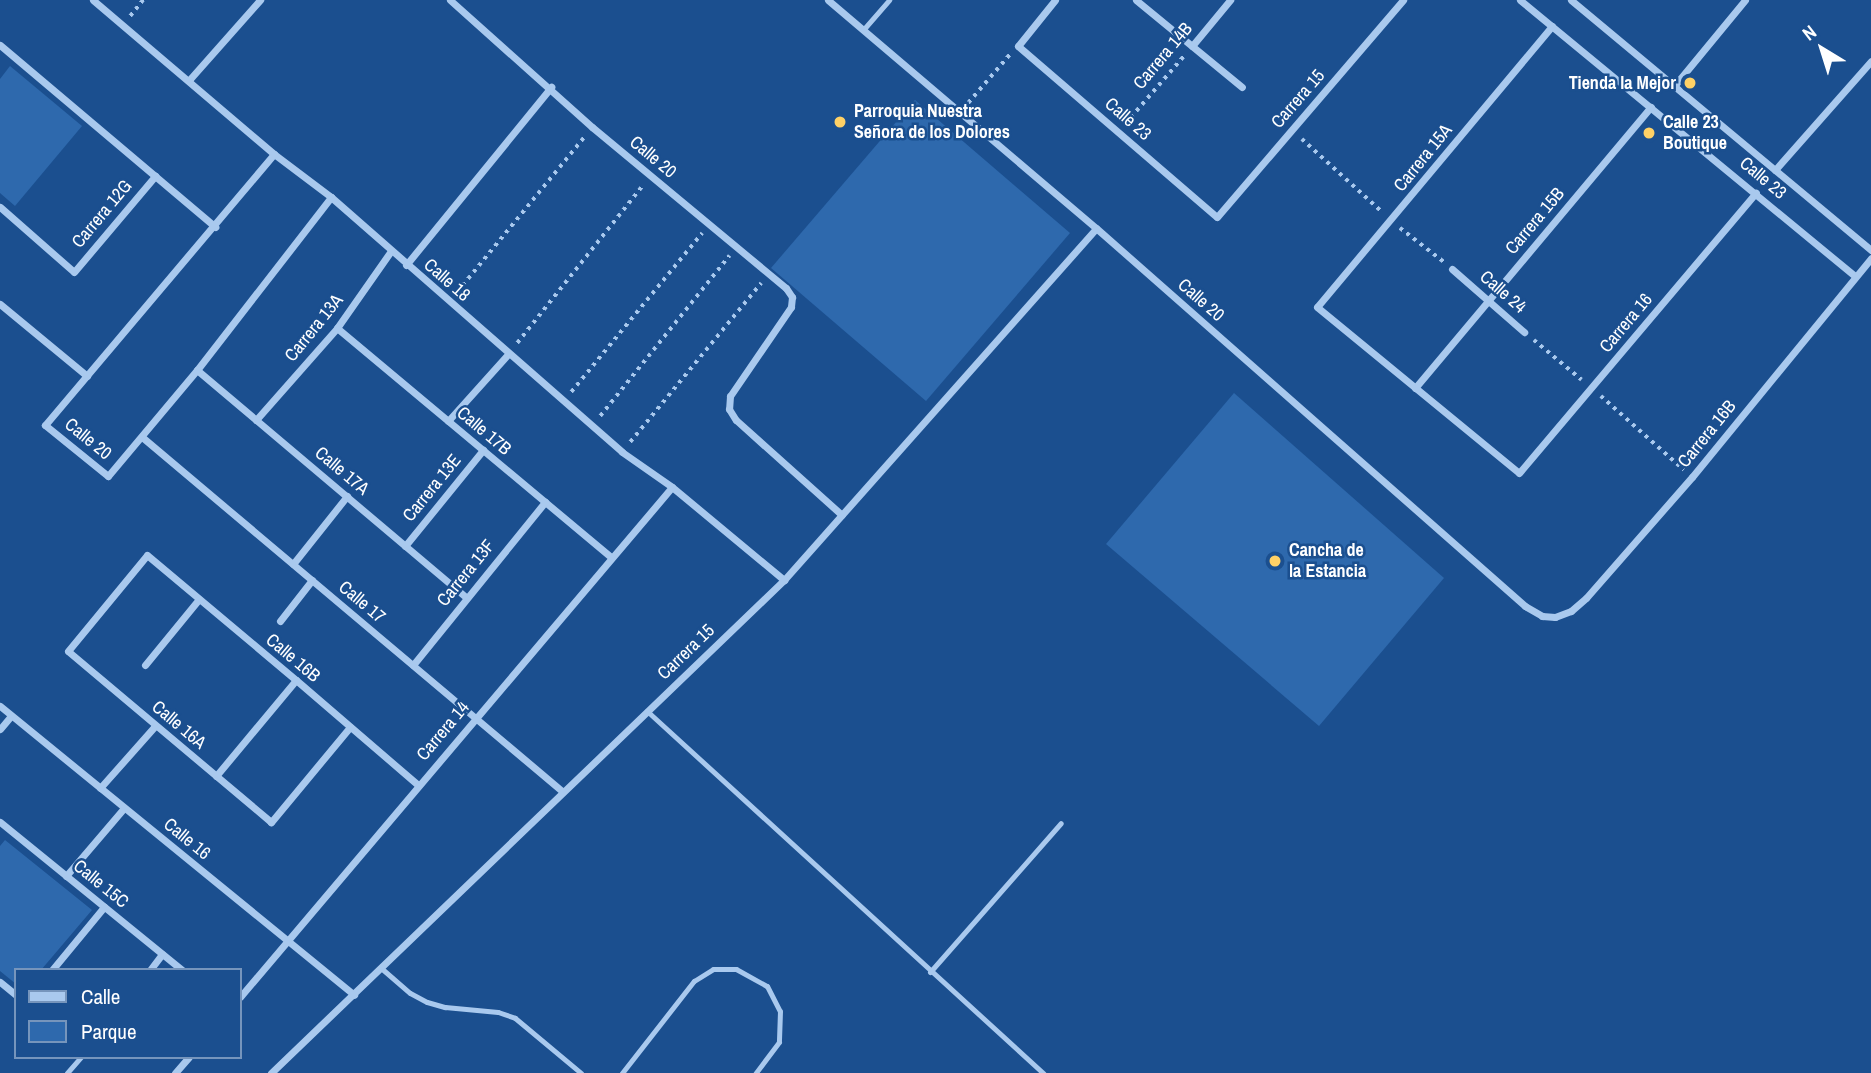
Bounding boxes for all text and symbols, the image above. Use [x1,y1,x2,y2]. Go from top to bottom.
north arrow [1787,14,1857,84]
street label: Carrera 14B [1129,18,1197,94]
text: N [1797,19,1822,46]
street label: Carrera 15 [1267,65,1329,133]
place label: Tienda la Mejor [1569,72,1676,94]
marker: Tienda la Mejor [1682,75,1698,91]
street label: Calle 23 [1100,93,1156,145]
place label: Parroquia Nuestra Señora de los Dolores [854,101,1010,144]
place label: Calle 23 Boutique [1663,112,1727,154]
marker: Parroquia Nuestra Señora de los Dolores [832,114,848,130]
street label: Carrera 15A [1389,120,1457,196]
marker: Calle 23 Boutique [1641,125,1657,141]
street label: Calle 20 [625,131,681,183]
street label: Calle 23 [1735,152,1791,204]
street label: Carrera 12G [67,176,137,252]
street label: Carrera 15B [1501,183,1569,259]
street label: Calle 18 [419,254,475,306]
street label: Calle 24 [1475,266,1531,318]
street label: Calle 20 [1173,274,1229,326]
street label: Carrera 16 [1595,289,1657,357]
street label: Carrera 13A [280,290,348,366]
street label: Carrera 16B [1673,396,1741,472]
street label: Calle 17B [453,402,515,460]
street label: Calle 20 [60,414,116,464]
street label: Calle 17A [311,442,373,500]
street label: Carrera 13E [398,450,466,526]
street label: Carrera 13F [433,535,499,611]
place label: Cancha de la Estancia [1289,540,1366,582]
marker: Cancha de la Estancia [1267,553,1283,569]
street label: Calle 17 [334,576,390,628]
street label: Carrera 15 [653,620,719,684]
street label: Calle 16B [262,629,324,687]
street label: Calle 16A [148,696,210,754]
street label: Carrera 14 [412,697,474,765]
street label: Calle 16 [159,814,215,864]
street label: Calle 15C [69,855,133,913]
legend [14,968,242,1059]
text: Calle [81,982,120,1011]
text: Parque [81,1017,137,1046]

